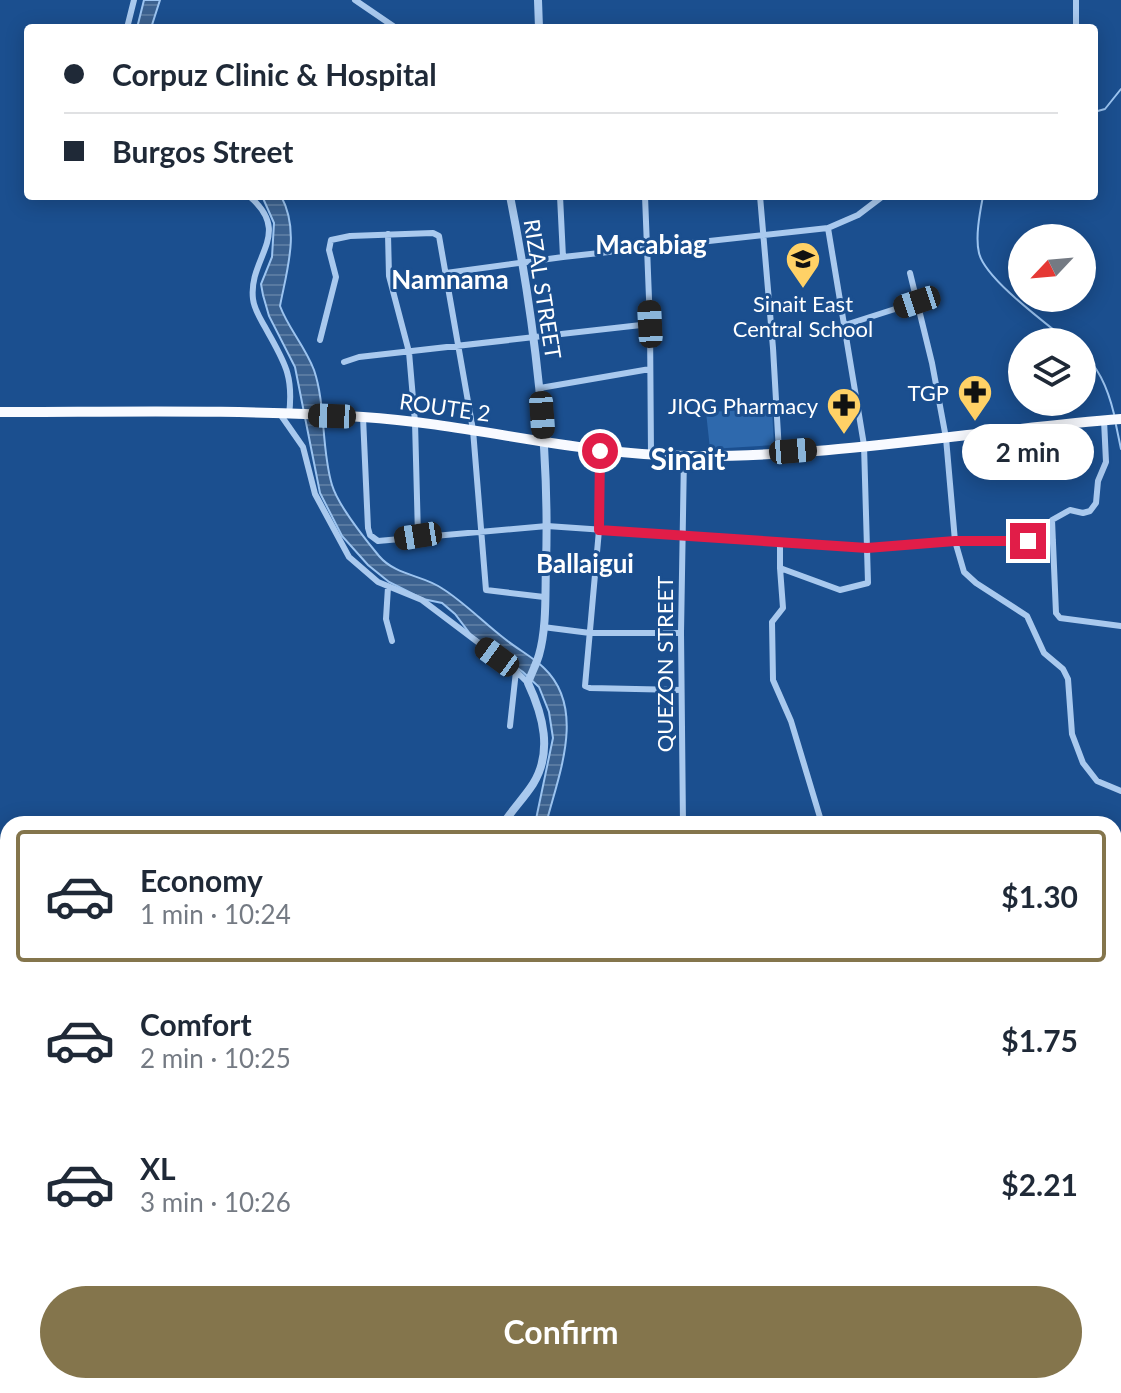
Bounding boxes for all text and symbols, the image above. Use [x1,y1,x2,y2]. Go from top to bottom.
text: Corpuz Clinic & Hospital [112,56,437,92]
text: Burgos Street [112,133,293,169]
street label: RIZAL STREET [519,217,567,361]
north arrow [1008,224,1096,312]
map controls [1008,224,1096,416]
district label: Macabiag [595,228,707,260]
school or university icon: Sinait East Central School [784,240,822,290]
district label: Namnama [391,263,509,295]
car [890,283,944,321]
place label: Sinait East Central School [733,290,873,342]
car [637,299,663,349]
button: layers [1008,328,1096,416]
pharmacy icon: TGP [956,373,994,423]
place label: TGP [907,379,949,406]
pharmacy icon: JIQG Pharmacy [825,386,863,436]
street label: ROUTE 2 [398,387,492,427]
car [528,390,556,440]
place label: JIQG Pharmacy [668,392,819,419]
car [308,403,356,429]
callout: 2 min [962,425,1094,481]
route start [582,433,618,469]
text: 2 min [996,436,1060,468]
car [768,437,818,465]
district label: Sinait [651,440,725,476]
car [392,520,444,552]
route end [1010,523,1046,559]
district label: Ballaigui [536,547,634,579]
street label: QUEZON STREET [651,576,678,752]
car [471,633,523,681]
icon: car [44,860,116,932]
text: Economy [140,862,263,898]
text: $1.30 [1001,878,1078,914]
text: 1 min · 10:24 [140,898,291,930]
icon: car [44,1004,116,1076]
text: Comfort [140,1006,252,1042]
text: $1.75 [1001,1022,1078,1058]
text: 2 min · 10:25 [140,1042,291,1074]
icon: car [44,1148,116,1220]
text: XL [140,1150,176,1186]
text: $2.21 [1001,1166,1078,1202]
text: 3 min · 10:26 [140,1186,291,1218]
button: Confirm [40,1286,1082,1378]

